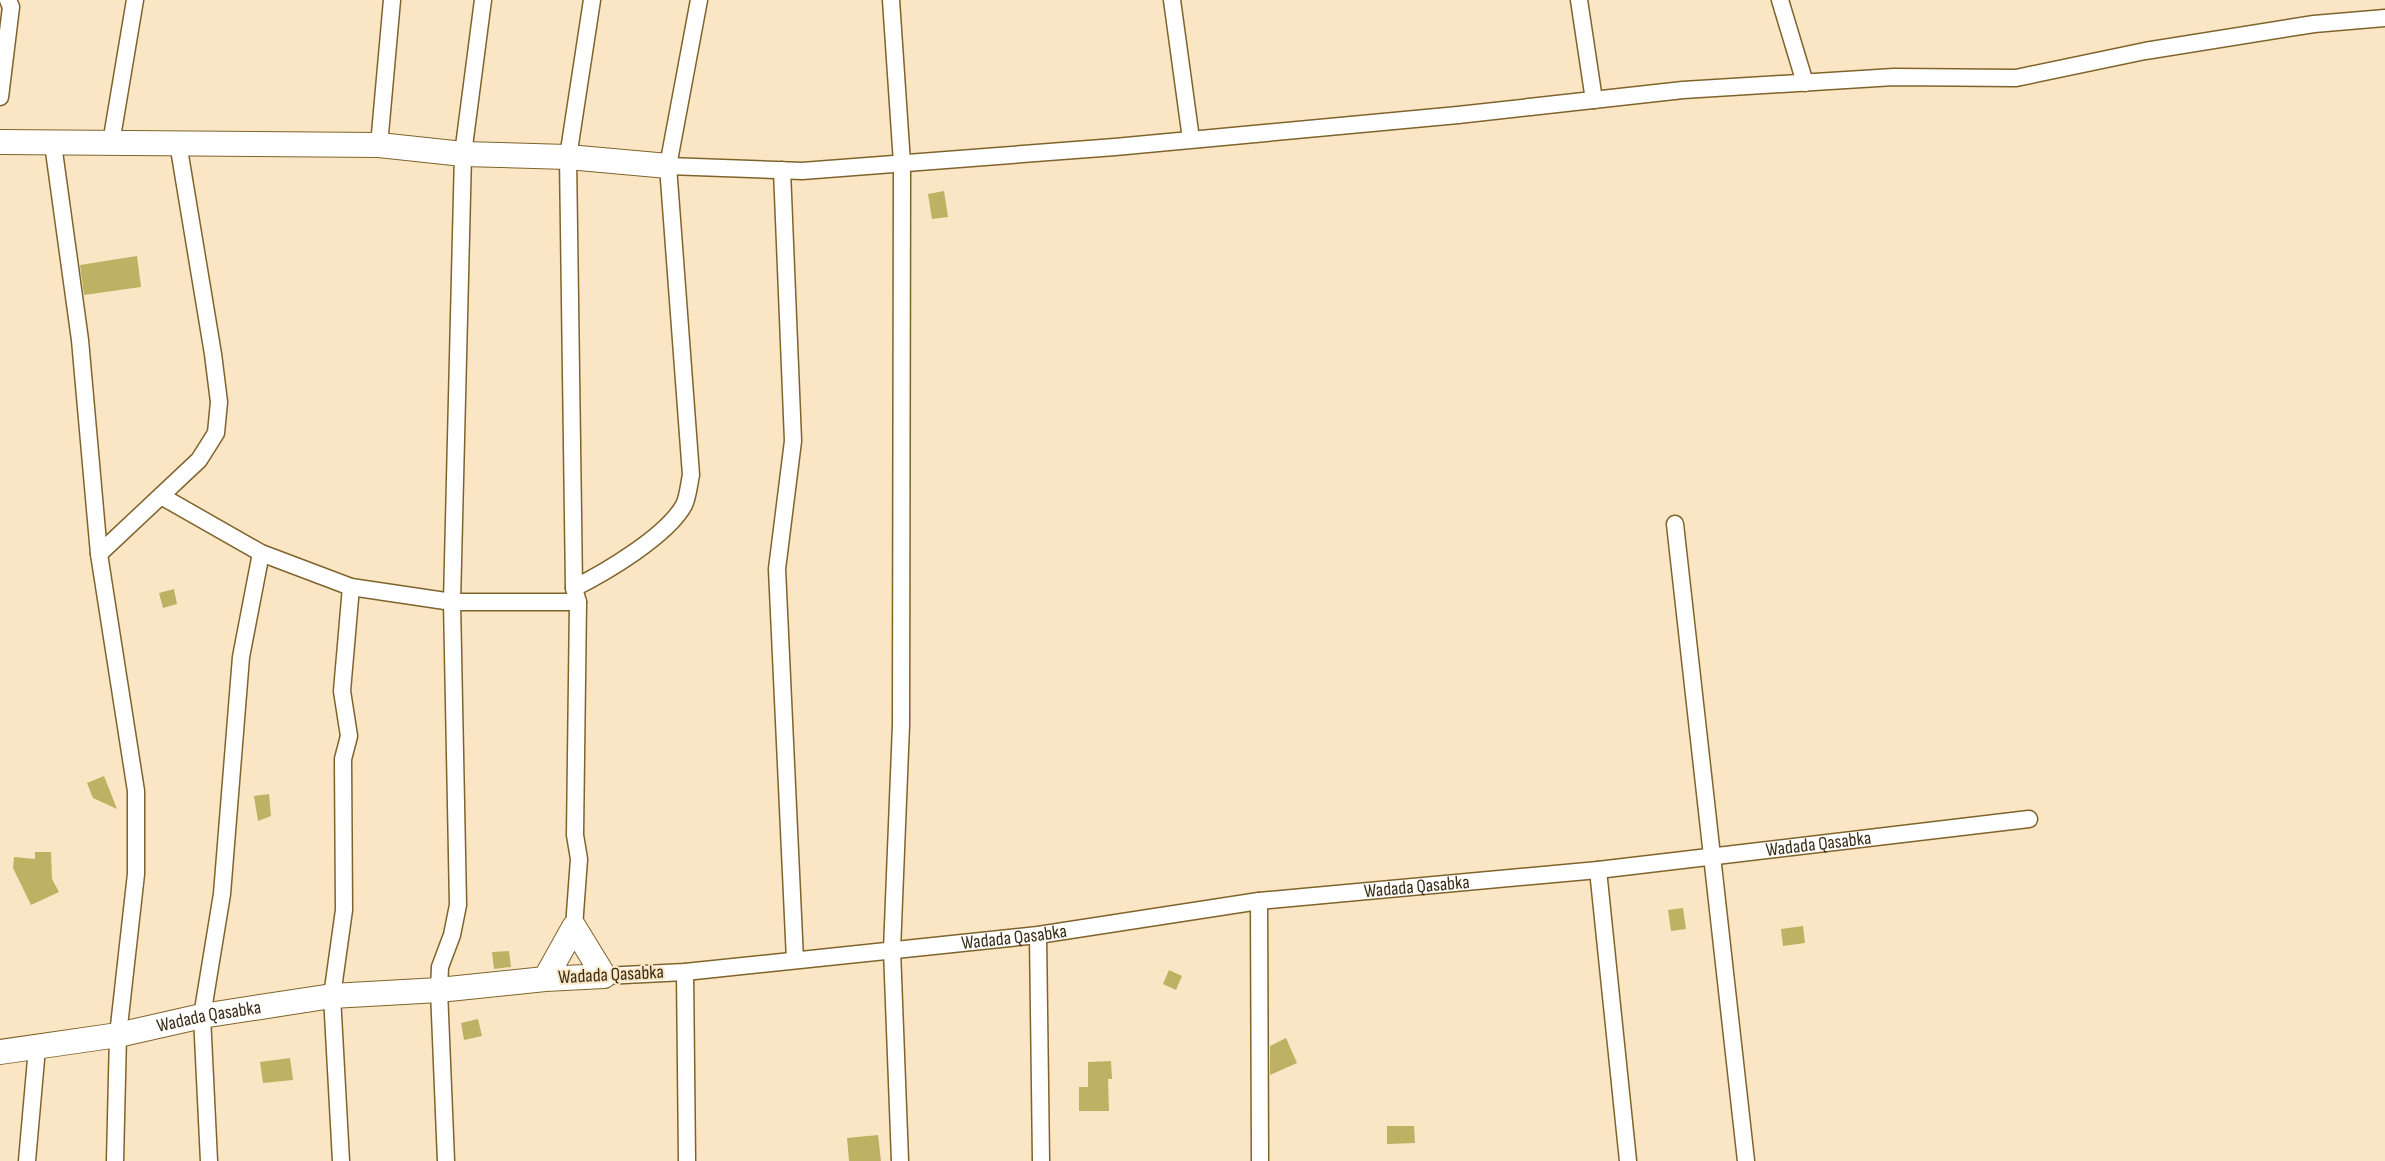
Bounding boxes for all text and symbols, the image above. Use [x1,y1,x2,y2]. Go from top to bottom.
street label: Wadada Qasabka [1765,826,1872,862]
street label: Wadada Qasabka [1363,870,1470,903]
street label: Wadada Qasabka [960,919,1068,954]
street label: Wadada Qasabka [558,961,664,989]
street label: Wadada Qasabka [154,996,263,1037]

